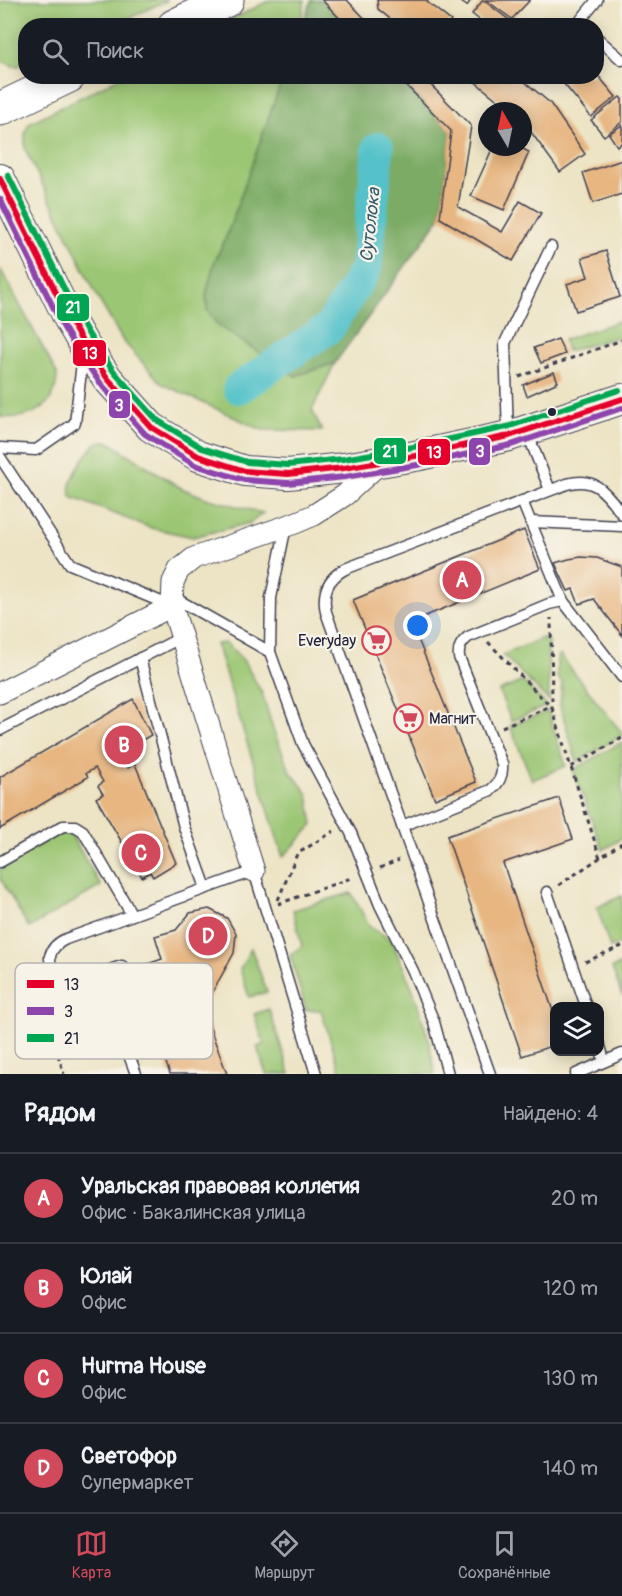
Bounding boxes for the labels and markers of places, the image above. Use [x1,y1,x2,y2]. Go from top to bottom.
unlabelled marker [546,406,558,418]
pin: A [442,558,482,602]
supermarket icon: Everyday [361,624,393,656]
place label: Everyday [298,631,356,651]
supermarket icon: Магнит [392,702,424,734]
place label: Магнит [429,709,477,729]
pin: B [104,722,144,768]
pin: C [122,830,160,876]
pin: D [188,914,228,958]

